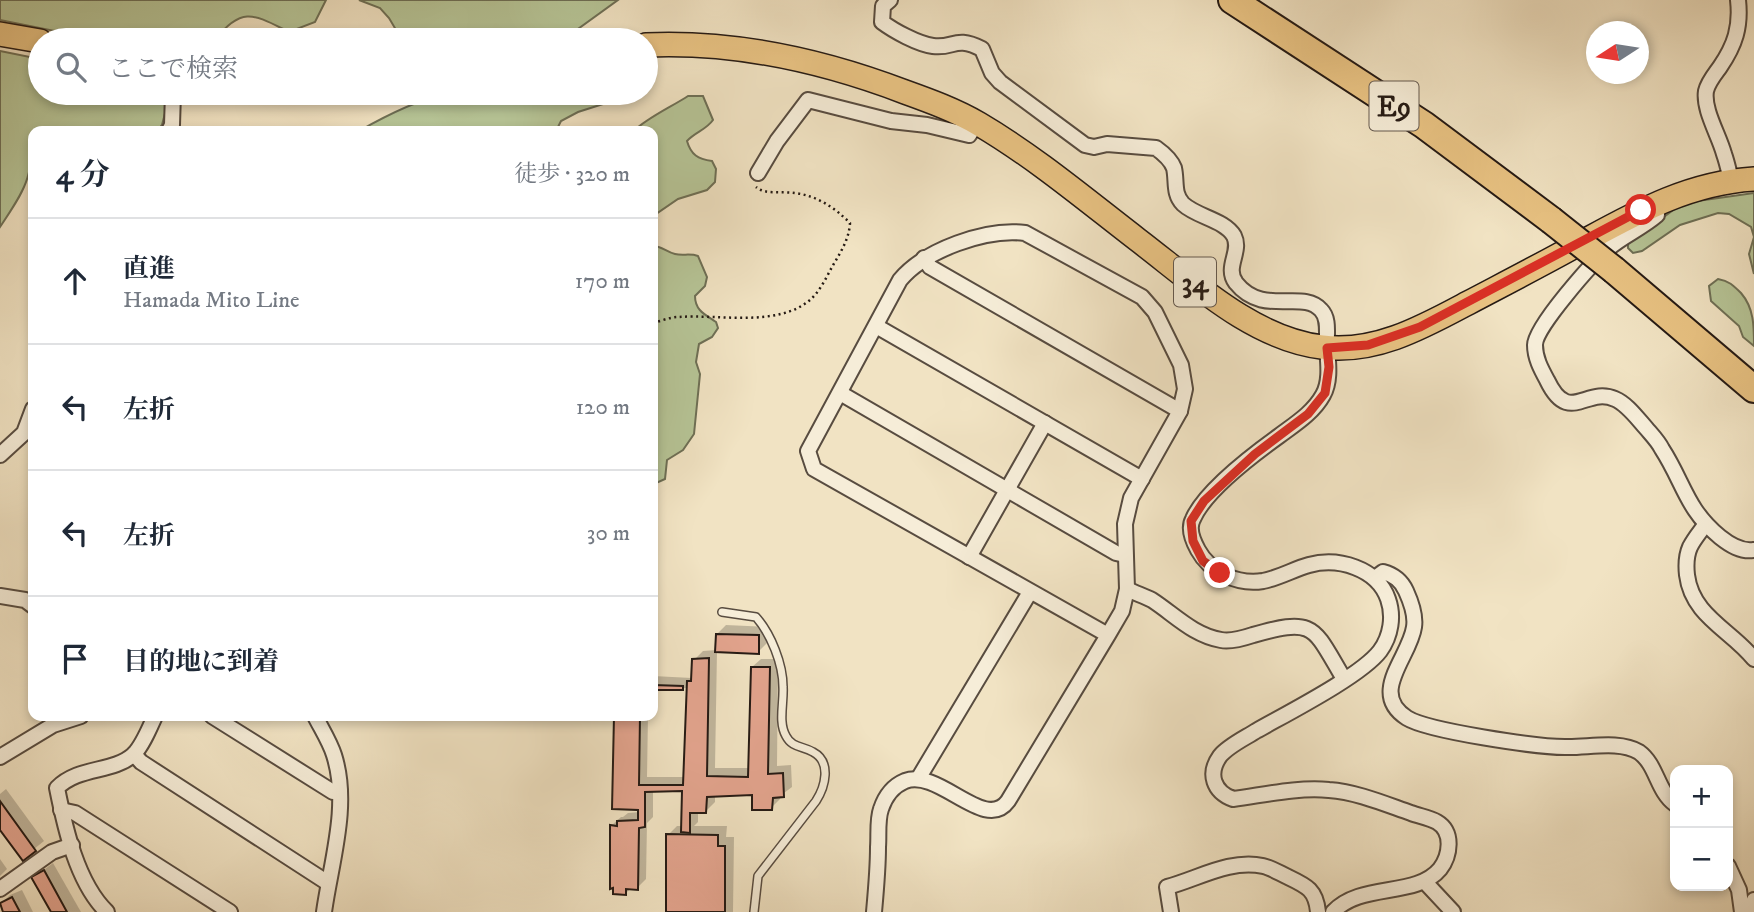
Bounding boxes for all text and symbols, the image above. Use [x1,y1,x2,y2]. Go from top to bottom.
north arrow [1586,21,1649,84]
search box [28,28,658,105]
icon: search [52,48,90,86]
text: ここで検索 [108,53,238,86]
road number: E9 [1370,82,1418,130]
text: 4 分 [56,157,110,194]
text: 徒歩 · 320 m [514,160,630,189]
route start [1625,194,1656,225]
text: 直進 [123,253,175,286]
road number: 34 [1174,258,1216,306]
icon: ahead [56,262,94,300]
text: 170 m [575,267,630,296]
text: Hamada Mito Line [123,286,300,315]
icon: left [56,388,94,426]
text: 120 m [576,393,630,422]
text: 左折 [123,394,175,427]
icon: left [56,514,94,552]
text: 30 m [587,519,630,548]
text: 左折 [123,520,175,553]
route end [1204,557,1235,588]
icon: arrive [56,640,94,678]
text: 目的地に到着 [123,646,279,679]
map controls [1670,765,1733,891]
button: + [1670,765,1733,828]
button: − [1670,828,1733,891]

